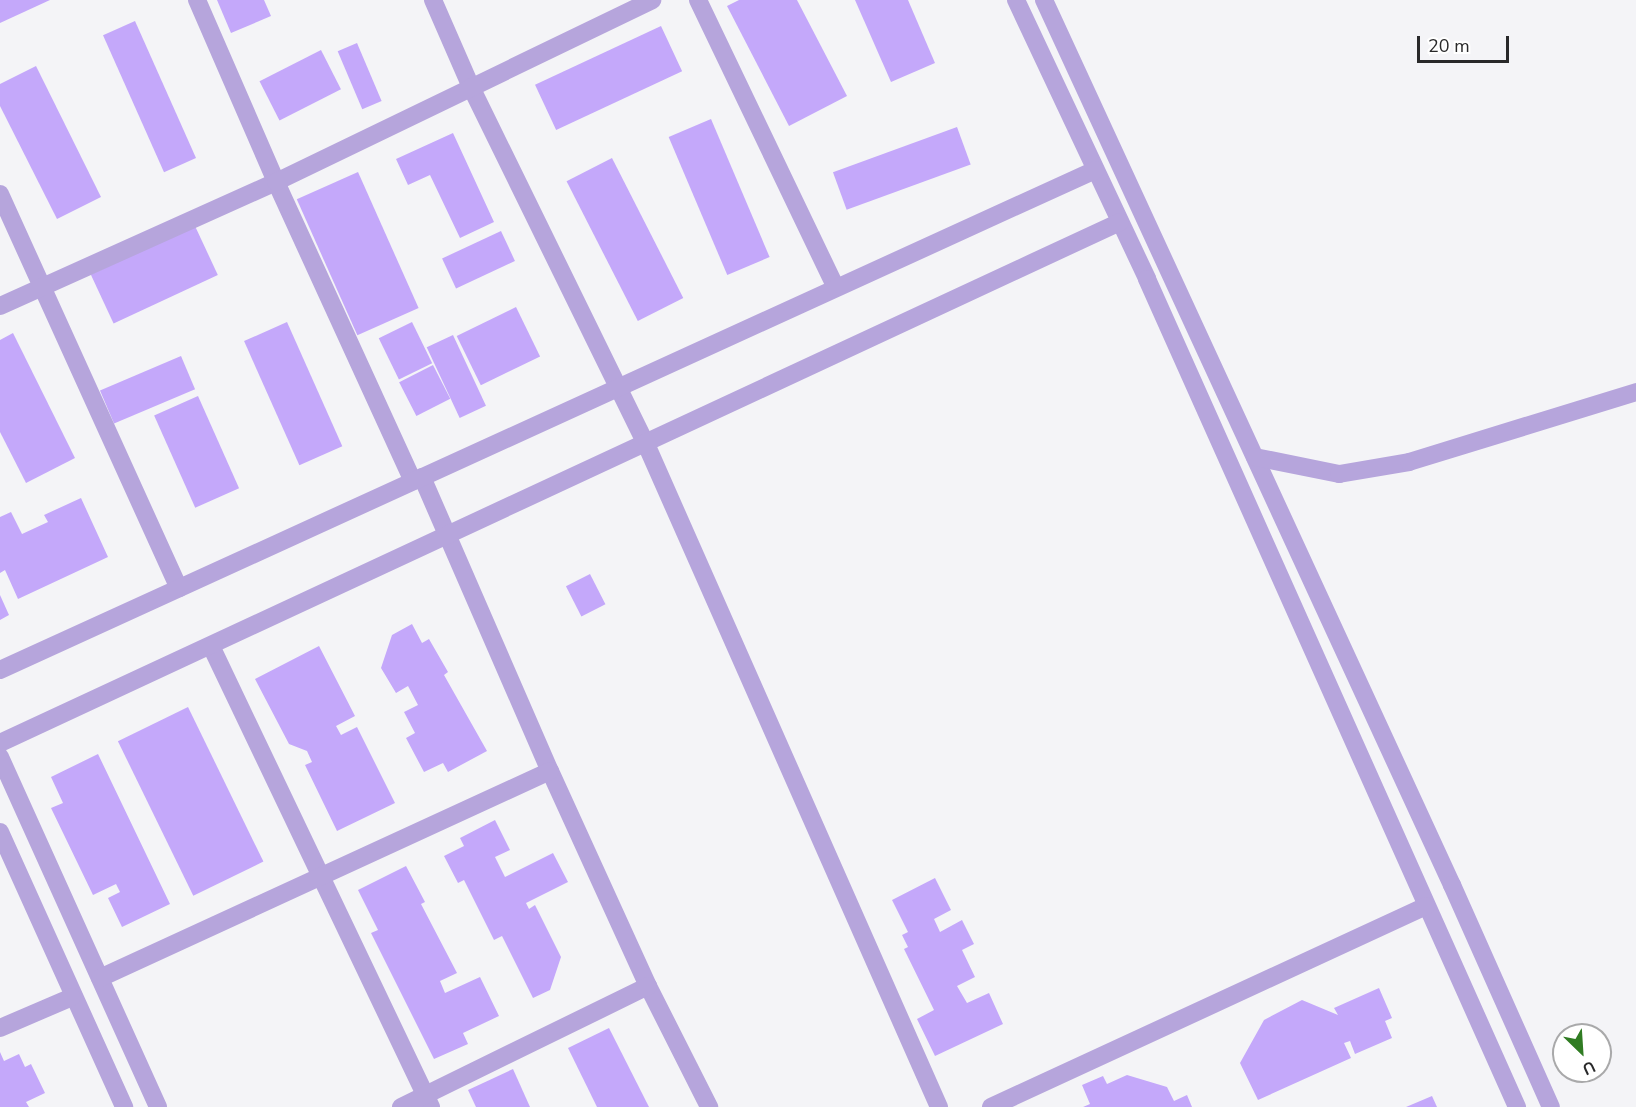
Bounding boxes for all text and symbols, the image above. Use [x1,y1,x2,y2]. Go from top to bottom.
scale bar [1420,24,1512,62]
text: 20 m [1428,34,1470,58]
north arrow [1552,1023,1612,1083]
text: U [1579,1055,1599,1080]

